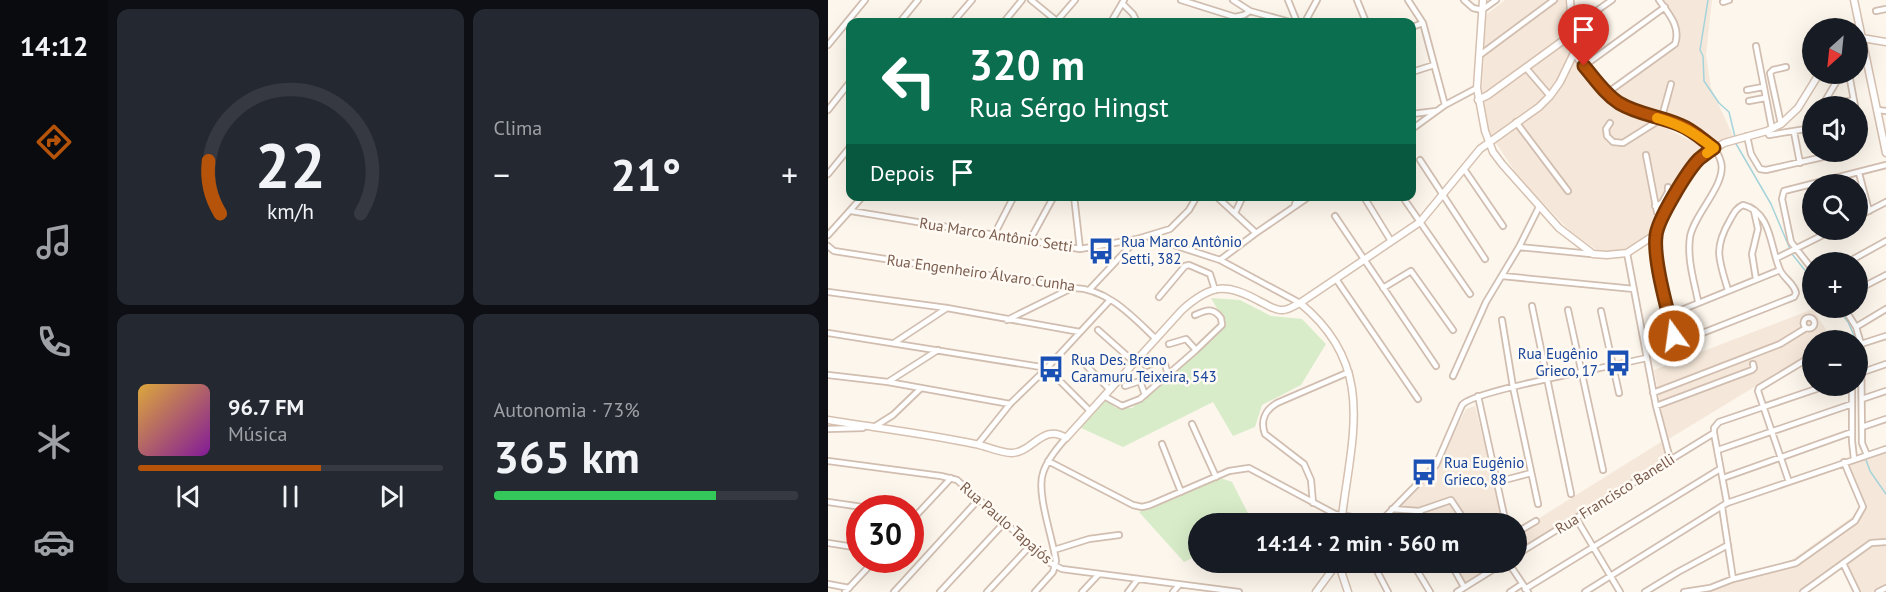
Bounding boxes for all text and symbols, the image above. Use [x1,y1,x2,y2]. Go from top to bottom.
pin [1558,4,1609,66]
icon: arrive [1567,13,1600,46]
north arrow [1802,18,1868,84]
map controls [1802,18,1868,396]
text: 14:12 [20,29,88,63]
text: 320 m [969,37,1085,92]
icon: left [870,42,948,120]
text: Rua Sérgo Hingst [969,90,1169,124]
button: sound [1802,96,1868,162]
text: Clima [494,115,542,141]
icon: directions [33,121,75,163]
text: 22 [255,124,326,205]
text: 21° [610,145,681,203]
text: − [494,153,510,196]
text: + [781,153,798,196]
icon: arrive [946,156,979,189]
text: Depois [870,159,934,187]
button: search [1802,174,1868,240]
text: km/h [267,197,314,225]
street label: Rua Marco Antônio Setti [918,213,1074,256]
icon: music [33,221,75,263]
place label: Rua Marco Antônio Setti, 382 [1121,232,1242,268]
bus stop icon: Rua Marco Antônio Setti, 382 [1086,236,1116,266]
street label: Rua Engenheiro Álvaro Cunha [886,250,1077,295]
button: + [1802,252,1868,318]
position arrow [1642,304,1706,368]
icon: phone [33,321,75,363]
button: − [1802,330,1868,396]
place label: Rua Eugênio Grieco, 17 [1518,344,1598,380]
bus stop icon: Rua Eugênio Grieco, 17 [1603,348,1633,378]
place label: Rua Des. Breno Caramuru Teixeira, 543 [1071,350,1217,386]
bus stop icon: Rua Des. Breno Caramuru Teixeira, 543 [1036,354,1066,384]
text: 96.7 FM [228,393,304,421]
text: Autonomia · 73% [494,397,640,423]
icon: climate [33,421,75,463]
text: Música [228,421,287,447]
text: 365 km [494,427,640,485]
street label: Rua Francisco Banelli [1552,449,1678,538]
place label: Rua Eugênio Grieco, 88 [1444,453,1524,489]
bus stop icon: Rua Eugênio Grieco, 88 [1409,457,1439,487]
street label: Rua Paulo Tapajós [956,477,1056,568]
icon: previous [172,480,205,513]
icon: pause [274,480,307,513]
icon: next [375,480,408,513]
speed limit sign: 30 [846,495,924,573]
icon: car [33,521,75,563]
text: 14:14 · 2 min · 560 m [1256,529,1459,557]

